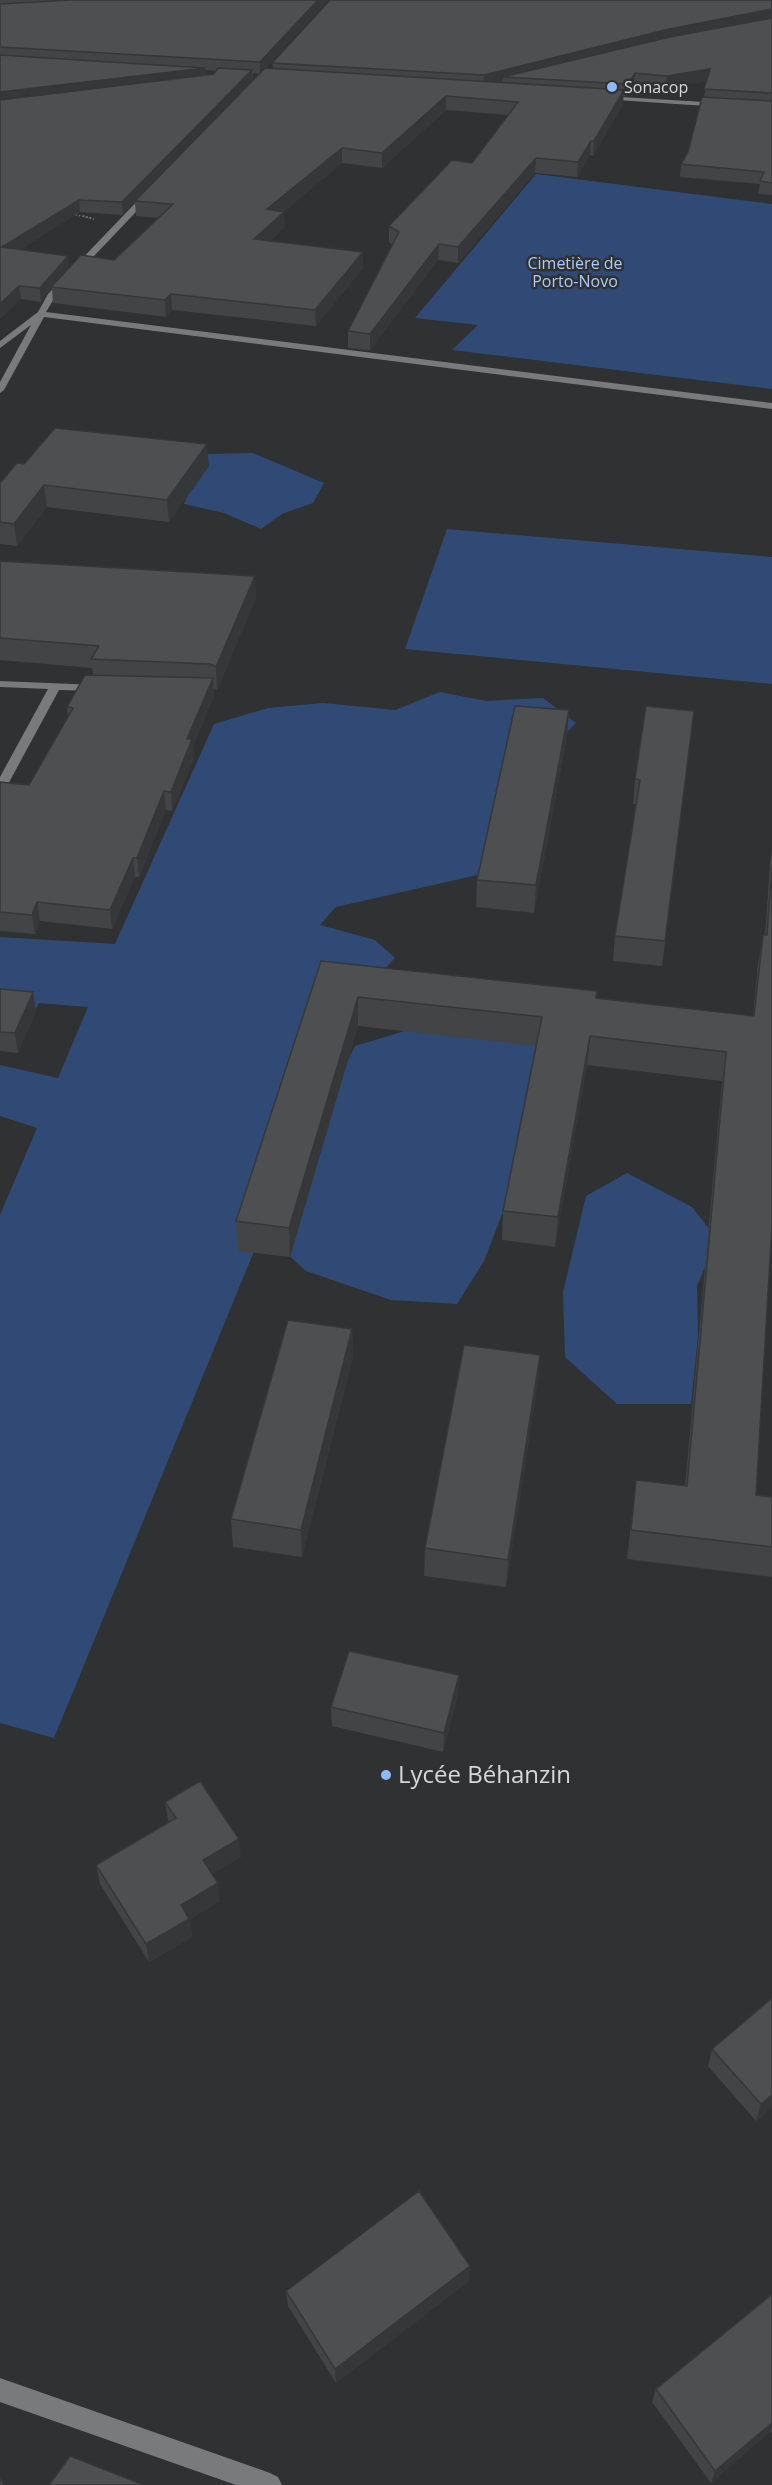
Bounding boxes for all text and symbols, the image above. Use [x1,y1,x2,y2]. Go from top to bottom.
place label: Sonacop [624,76,688,98]
marker: Sonacop [605,80,619,94]
park label: Cimetière de Porto-Novo [527,252,623,292]
place label: Lycée Béhanzin [398,1757,571,1790]
marker: Lycée Béhanzin [379,1768,393,1782]

